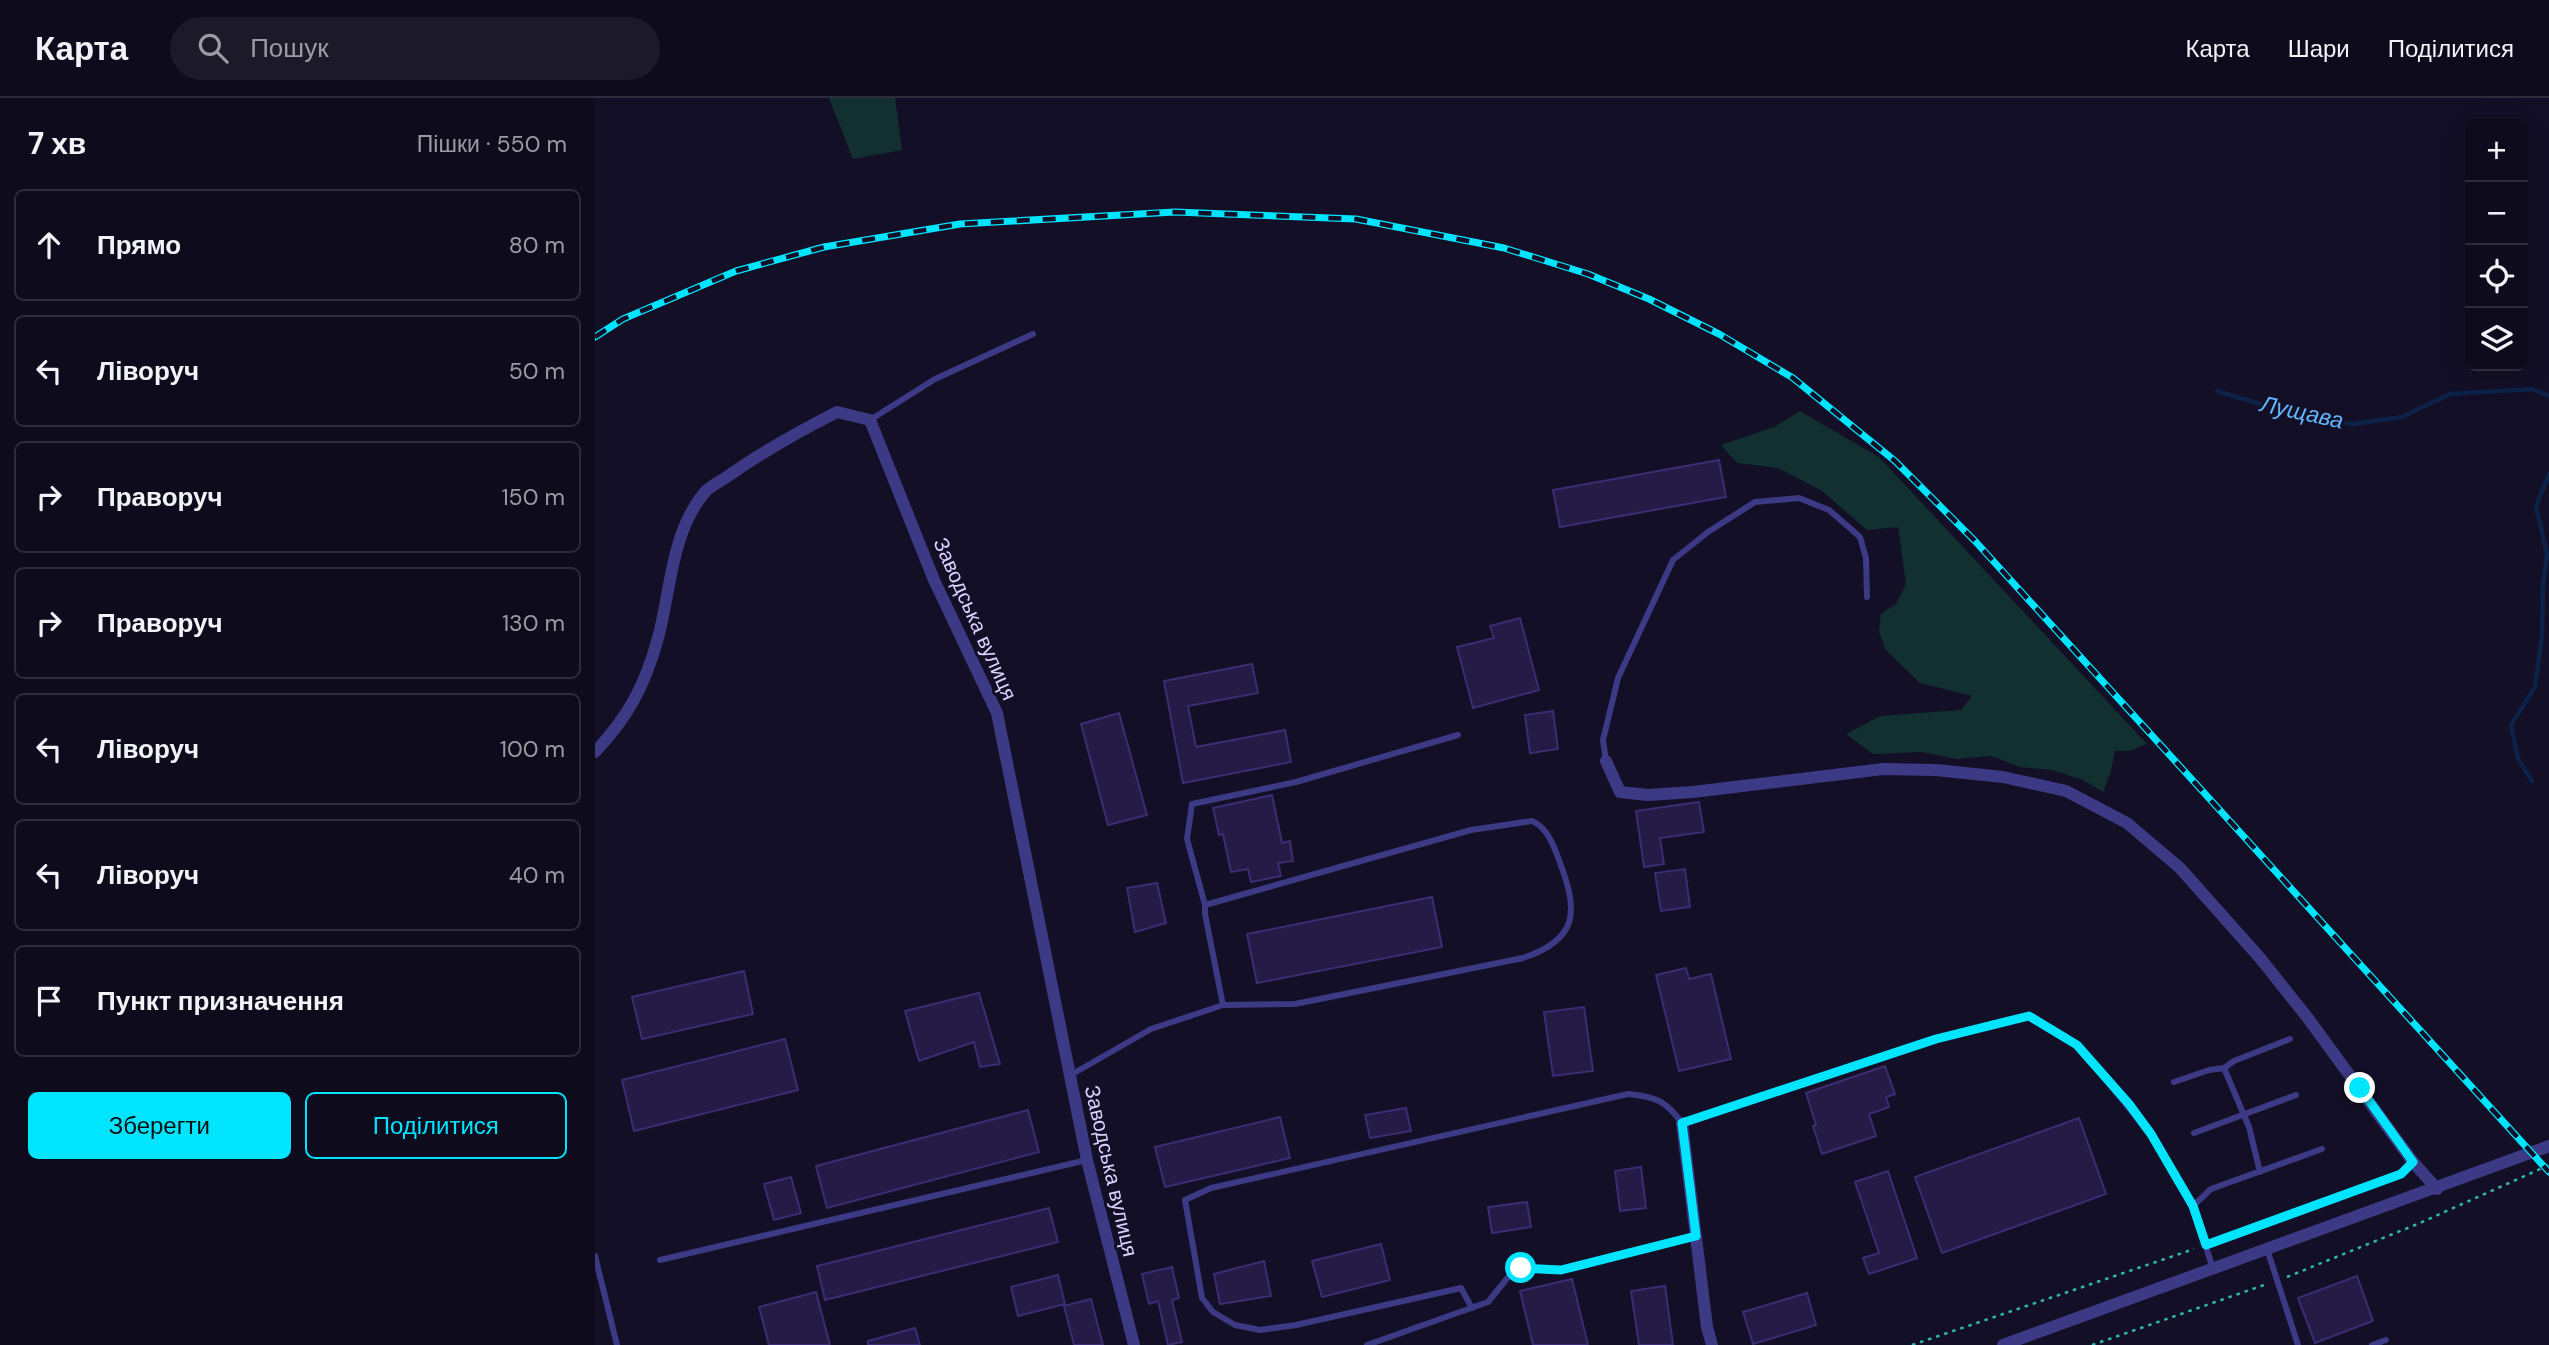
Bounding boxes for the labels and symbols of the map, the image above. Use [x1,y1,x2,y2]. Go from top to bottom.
water label: Лущава [2256,388,2346,435]
street label: Заводська вулиця [927,533,1023,705]
route end [2344,1072,2375,1103]
street label: Заводська вулиця [1078,1082,1144,1260]
route start [1505,1252,1536,1283]

